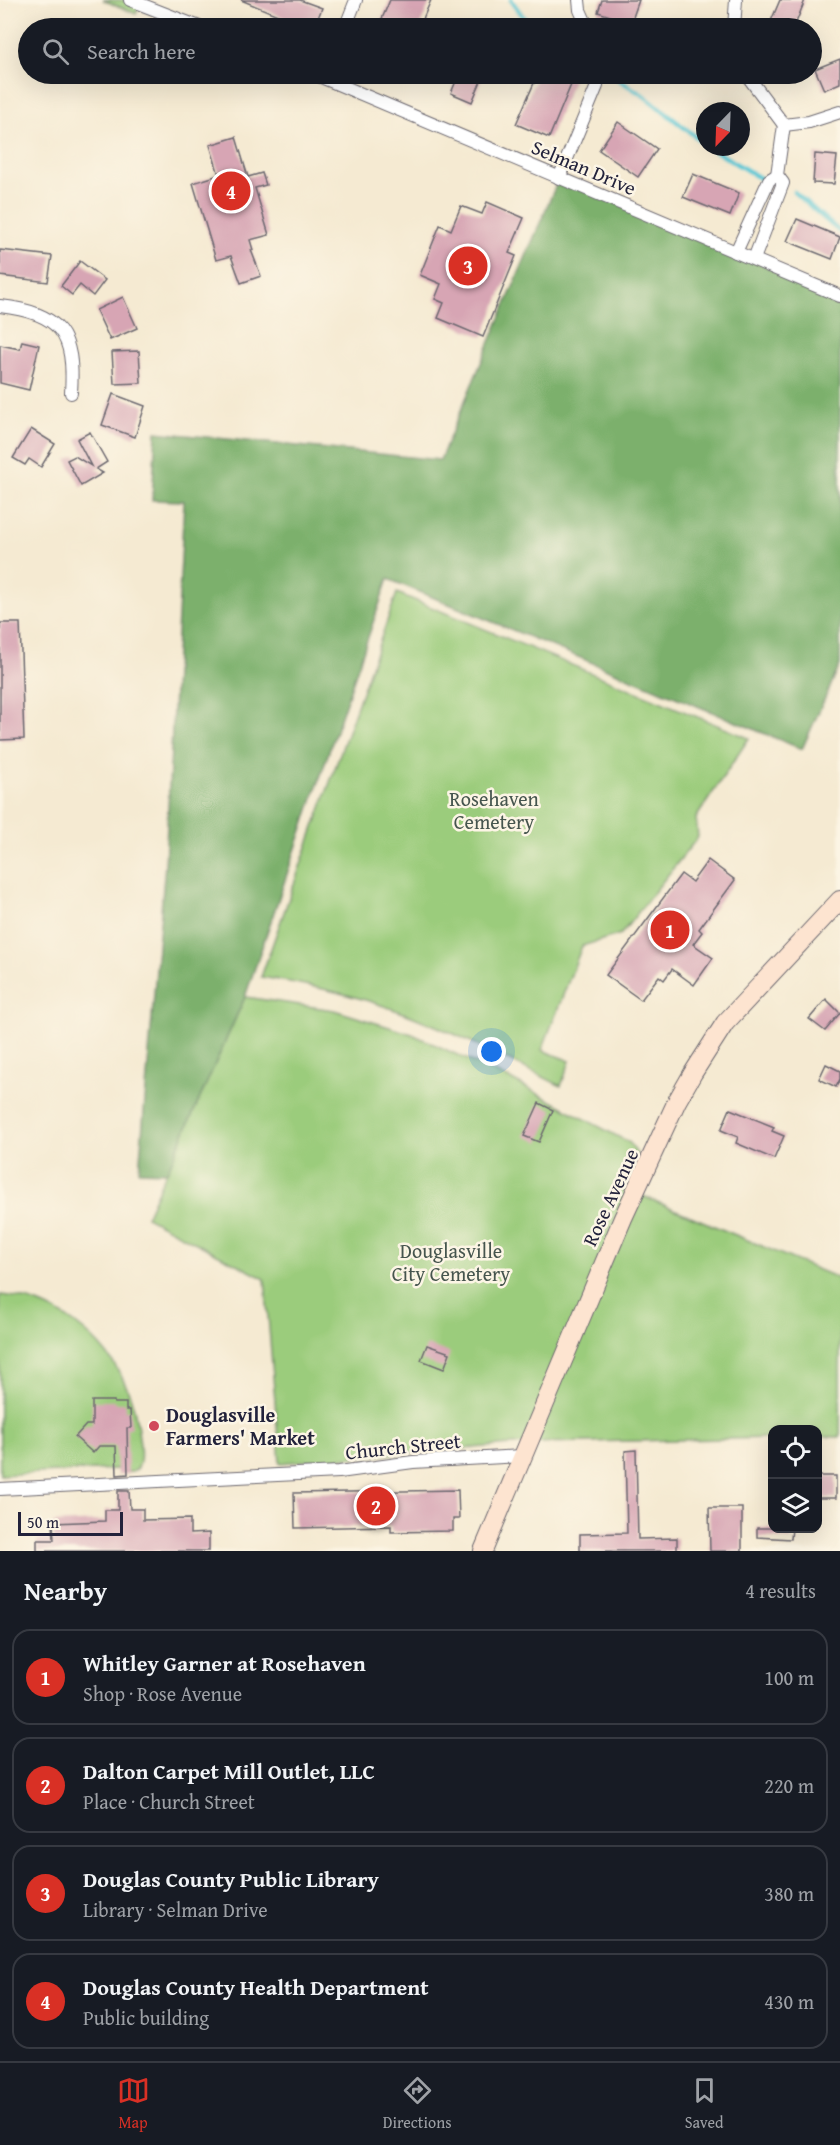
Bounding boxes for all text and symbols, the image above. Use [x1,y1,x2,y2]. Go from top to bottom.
search box [18,18,822,84]
icon: search [39,35,72,68]
text: Search here [87,35,196,67]
north arrow [696,102,750,156]
street label: Selman Drive [527,132,641,202]
pin: 4 [212,168,250,213]
pin: 3 [448,244,488,288]
park label: Rosehaven Cemetery [449,784,539,836]
pin: 1 [650,908,690,952]
your location [477,1037,506,1066]
street label: Rose Avenue [575,1143,645,1251]
park label: Douglasville City Cemetery [392,1236,510,1288]
place label: Douglasville Farmers' Market [166,1400,315,1452]
marker: Douglasville Farmers' Market [147,1419,161,1433]
map controls [768,1425,822,1533]
button: locate [768,1425,822,1479]
street label: Church Street [344,1426,462,1466]
button: layers [768,1479,822,1533]
pin: 2 [356,1484,395,1528]
scale bar [18,1509,123,1536]
text: 50 m [27,1510,59,1534]
text: Nearby [24,1571,107,1610]
text: 4 results [745,1576,816,1605]
text: Whitley Garner at Rosehaven [83,1647,366,1679]
text: 1 [40,1663,51,1692]
text: 100 m [764,1663,814,1692]
text: Shop · Rose Avenue [83,1679,242,1708]
text: Dalton Carpet Mill Outlet, LLC [83,1755,375,1787]
text: 2 [40,1771,51,1800]
text: 220 m [764,1771,814,1800]
text: Place · Church Street [83,1787,255,1816]
text: Douglas County Public Library [83,1863,379,1895]
text: 3 [40,1879,51,1908]
text: 380 m [764,1879,814,1908]
text: Library · Selman Drive [83,1895,268,1924]
text: Douglas County Health Department [83,1971,429,2003]
text: 4 [40,1987,51,2016]
text: 430 m [764,1987,814,2016]
text: Public building [83,2003,209,2032]
tab: Map [117,2074,150,2134]
tab: Directions [383,2074,452,2134]
tab: Saved [685,2074,723,2134]

